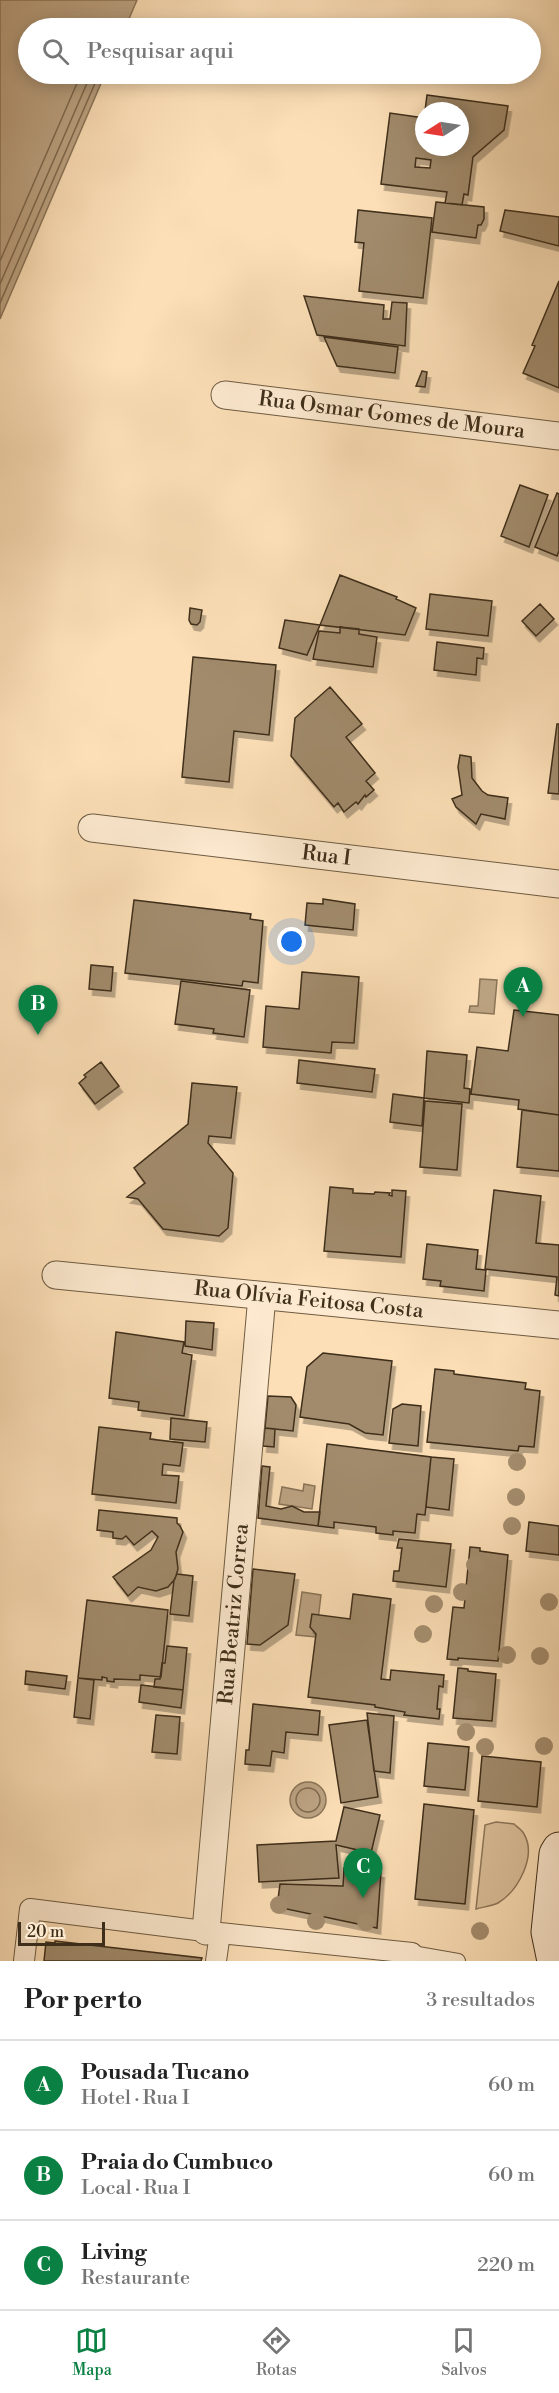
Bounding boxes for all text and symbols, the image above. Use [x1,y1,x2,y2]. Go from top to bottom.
search box [18,18,541,84]
icon: search [39,35,72,68]
text: Pesquisar aqui [87,38,234,65]
north arrow [415,102,469,156]
street label: Rua Osmar Gomes de Moura [257,386,527,445]
street label: Rua I [300,840,352,872]
your location [277,927,306,956]
pin: A [504,968,542,1017]
pin: B [18,986,57,1035]
street label: Rua Olívia Feitosa Costa [193,1276,425,1324]
street label: Rua Beatriz Correa [213,1522,255,1706]
pin: C [344,1848,382,1898]
scale bar [18,1919,105,1946]
text: 20 m [27,1922,64,1942]
text: Por perto [24,1984,142,2016]
text: 3 resultados [426,1988,535,2013]
text: Pousada Tucano [81,2059,249,2086]
text: A [36,2073,51,2098]
text: 60 m [488,2073,535,2098]
text: Hotel · Rua I [81,2086,190,2111]
text: Praia do Cumbuco [81,2149,273,2176]
text: B [36,2163,51,2188]
text: 60 m [488,2163,535,2188]
text: Local · Rua I [81,2176,190,2201]
text: Living [81,2239,147,2266]
text: C [36,2253,51,2278]
text: 220 m [477,2253,535,2278]
text: Restaurante [81,2266,190,2291]
tab: Mapa [72,2324,112,2380]
tab: Rotas [256,2324,297,2380]
tab: Salvos [441,2324,487,2380]

